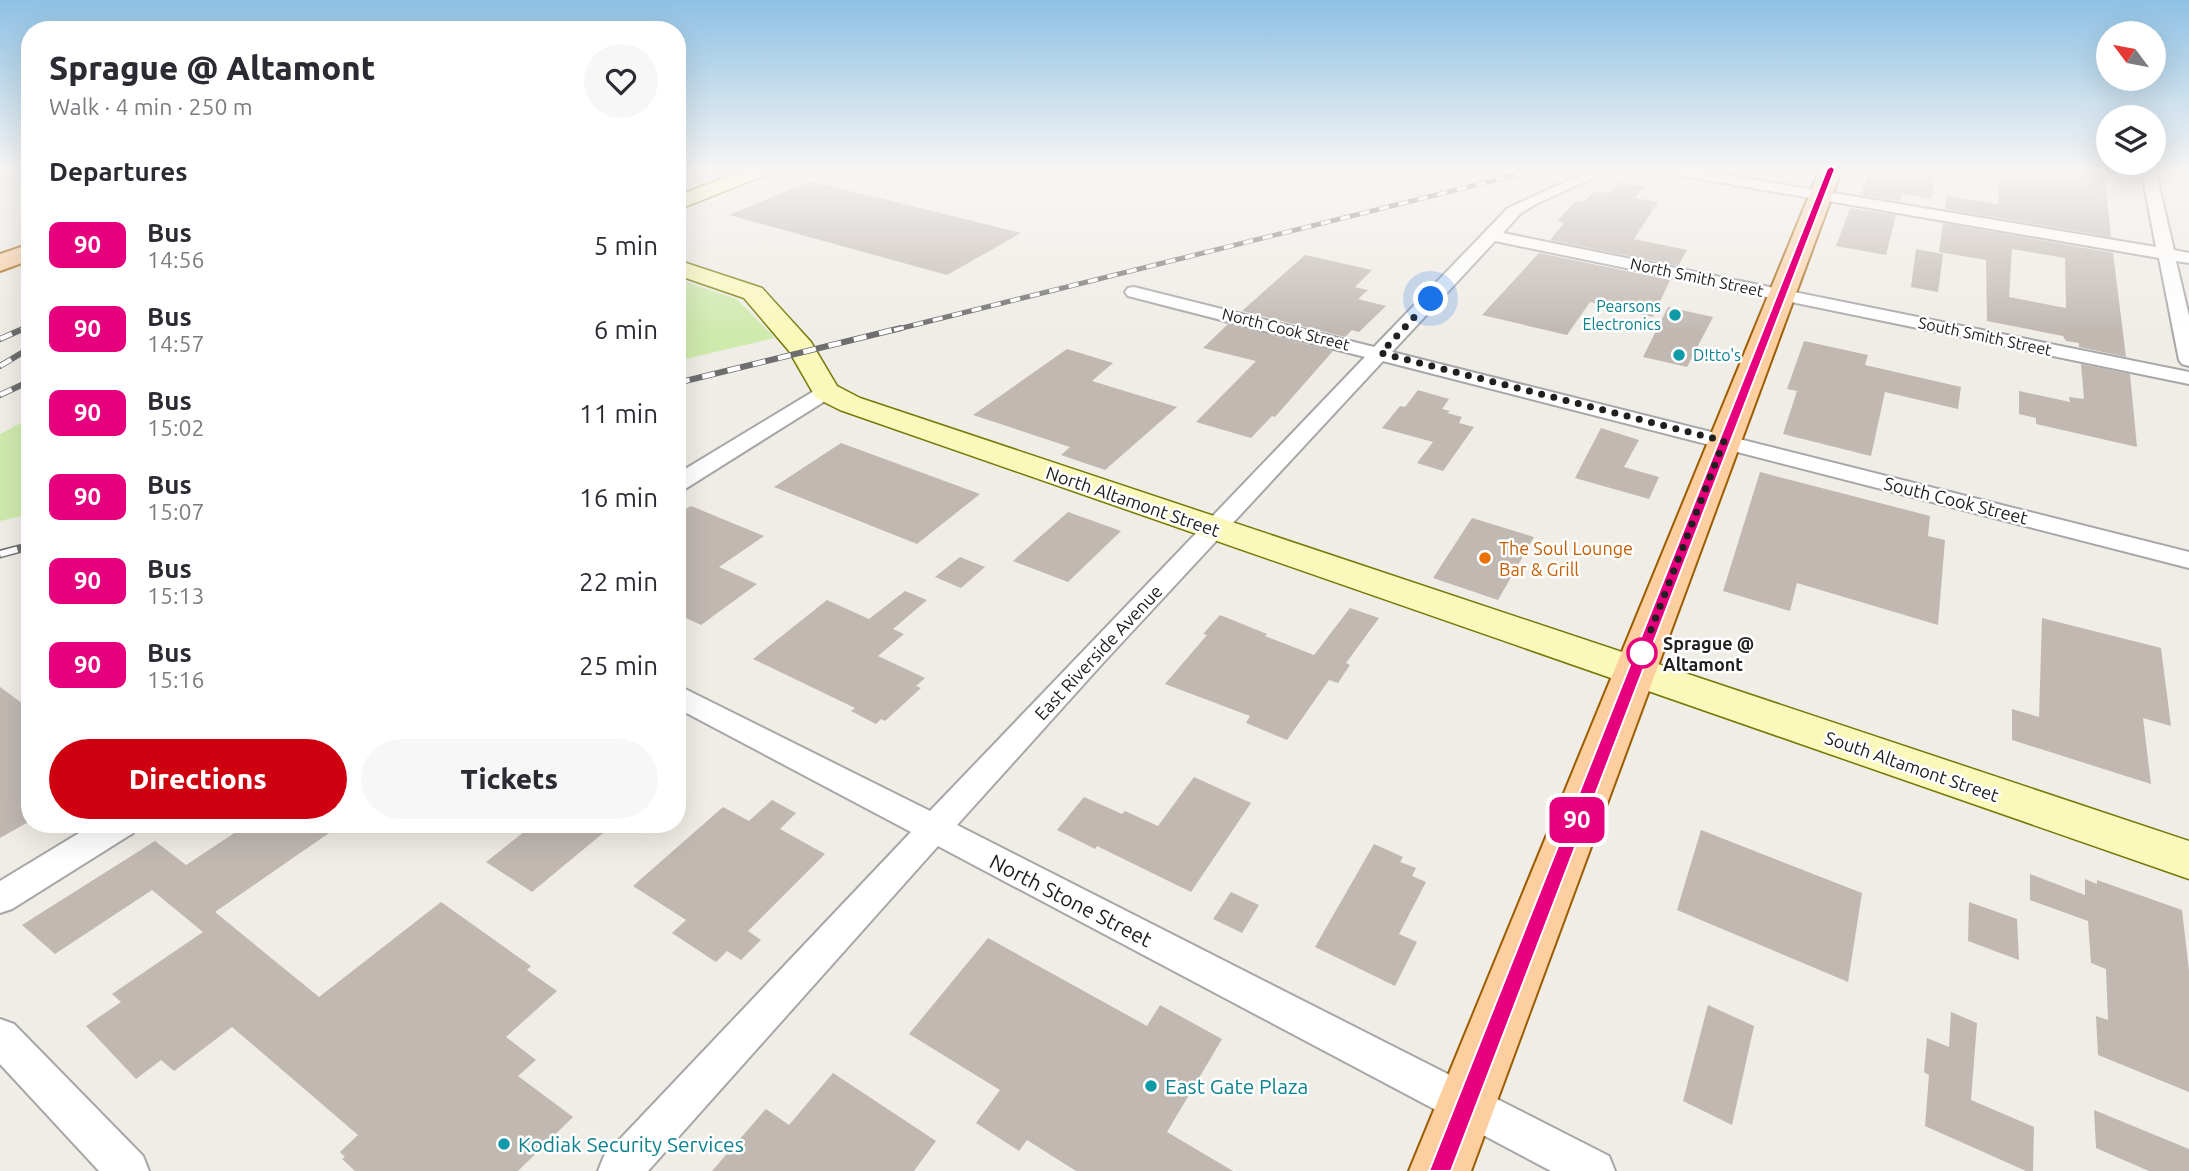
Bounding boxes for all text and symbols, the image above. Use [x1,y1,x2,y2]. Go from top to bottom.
north arrow [2096,21,2166,91]
map controls [2096,21,2166,175]
button: heart [584,44,658,118]
text: Sprague @ Altamont [49,49,375,86]
text: Walk · 4 min · 250 m [49,94,253,119]
button: layers [2096,105,2166,175]
text: Departures [49,157,187,186]
text: Bus [147,218,192,247]
text: 90 [74,231,101,258]
text: 5 min [594,231,658,260]
text: 14:56 [147,247,205,272]
street label: North Smith Street [1629,254,1766,300]
your location [1413,281,1448,316]
place label: Pearsons Electronics [1582,297,1661,333]
text: Bus [147,302,192,331]
street label: North Cook Street [1220,304,1352,354]
marker: Pearsons Electronics [1667,307,1683,323]
street label: South Smith Street [1917,313,2054,359]
text: 90 [74,315,101,342]
text: 6 min [594,315,658,344]
text: 14:57 [147,331,205,356]
place label: D!tto's [1693,346,1741,364]
marker: D!tto's [1671,347,1687,363]
text: Bus [147,386,192,415]
text: 90 [74,399,101,426]
text: 11 min [579,399,658,428]
text: 15:02 [147,415,205,440]
street label: North Altamont Street [1044,462,1222,540]
text: Bus [147,470,192,499]
street label: South Cook Street [1882,472,2030,528]
text: 90 [74,483,101,510]
text: 16 min [579,483,658,512]
text: 15:07 [147,499,205,524]
place label: The Soul Lounge Bar & Grill [1499,538,1633,579]
marker: The Soul Lounge Bar & Grill [1477,550,1493,566]
text: Bus [147,554,192,583]
text: 90 [74,567,101,594]
text: 22 min [579,567,658,596]
street label: East Riverside Avenue [1030,581,1166,723]
text: 15:13 [147,583,205,608]
place label: Sprague @ Altamont [1663,633,1754,674]
text: Bus [147,638,192,667]
marker: Sprague @ Altamont [1627,638,1657,668]
text: 90 [74,651,101,678]
text: 25 min [579,651,658,680]
text: 15:16 [147,667,205,692]
street label: South Altamont Street [1823,727,2001,805]
button: Directions [49,739,347,819]
button: Tickets [361,739,658,819]
line badge: 90 [1546,797,1608,843]
text: 90 [1563,806,1591,833]
street label: North Stone Street [986,849,1156,951]
place label: East Gate Plaza [1165,1074,1308,1098]
marker: East Gate Plaza [1143,1078,1159,1094]
place label: Kodiak Security Services [518,1132,744,1156]
marker: Kodiak Security Services [496,1136,512,1152]

